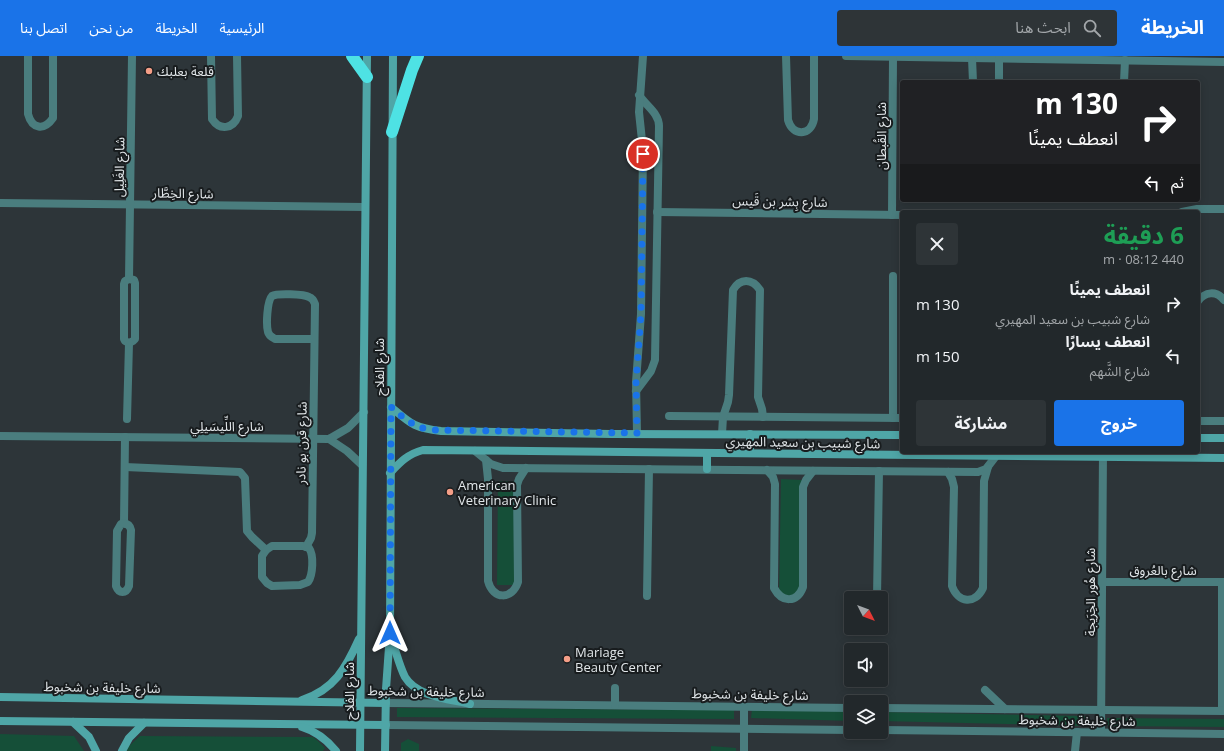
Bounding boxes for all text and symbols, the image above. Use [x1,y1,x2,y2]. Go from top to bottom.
search box [837,10,1117,46]
text: الخريطة [1141,14,1204,40]
text: ابحث هنا [1015,17,1071,37]
icon: search [1081,17,1103,39]
text: اتصل بنا [20,18,67,37]
text: من نحن [89,18,133,37]
text: الخريطة [155,18,197,37]
text: الرئيسية [219,18,264,37]
place label: قلعة بعلبك [157,62,214,80]
marker: قلعة بعلبك [144,66,154,76]
text: 130 m [1035,84,1118,122]
icon: right [1132,96,1184,148]
street label: شارع القُبطان [872,102,892,170]
text: انعطف يمينًا [1028,126,1118,150]
street label: شارع الغَلِيل [109,137,131,197]
pin [626,137,660,171]
icon: arrive [632,143,654,165]
icon: left [1141,172,1163,194]
text: ثم [1171,172,1184,192]
street label: شارع الخِطَّار [151,183,214,205]
street label: شارع بِشر بن قَيس [732,191,828,213]
text: 6 دقيقة [1104,218,1184,251]
button: close [916,223,958,265]
text: 440 m · 08:12 [1103,250,1184,268]
text: انعطف يمينًا [1069,279,1150,299]
icon: right [1162,293,1184,315]
text: 130 m [916,294,960,314]
text: شارع شبيب بن سعيد المهيري [995,310,1150,328]
text: انعطف يسارًا [1066,331,1150,351]
street label: شارع الفلاح [370,338,390,396]
icon: left [1162,345,1184,367]
text: 150 m [916,346,960,366]
text: شارع الشَّهم [1090,362,1150,380]
button: مشاركة [916,400,1046,446]
button: خروج [1054,400,1184,446]
street label: شارع قرن بو نادر [291,401,313,486]
street label: شارع اللِّيسَيلِي [190,415,264,437]
street label: شارع شبيب بن سعيد المهيري [725,432,881,454]
place label: American Veterinary Clinic [458,476,556,509]
marker: American Veterinary Clinic [445,487,455,497]
street label: شارع هُور الخِرَيجة [1081,548,1101,636]
street label: شارع بالعُروق [1129,561,1197,581]
north arrow [844,591,888,635]
map controls [844,591,888,739]
position arrow [369,612,411,654]
place label: Mariage Beauty Center [575,643,662,676]
button: sound [844,643,888,687]
marker: Mariage Beauty Center [562,654,572,664]
street label: شارع الفلاح [340,662,360,720]
street label: شارع خليفة بن شخبوط [43,677,161,699]
street label: شارع خليفة بن شخبوط [367,681,485,703]
street label: شارع خليفة بن شخبوط [691,684,809,706]
button: layers [844,695,888,739]
street label: شارع خليفة بن شخبوط [1018,710,1136,732]

